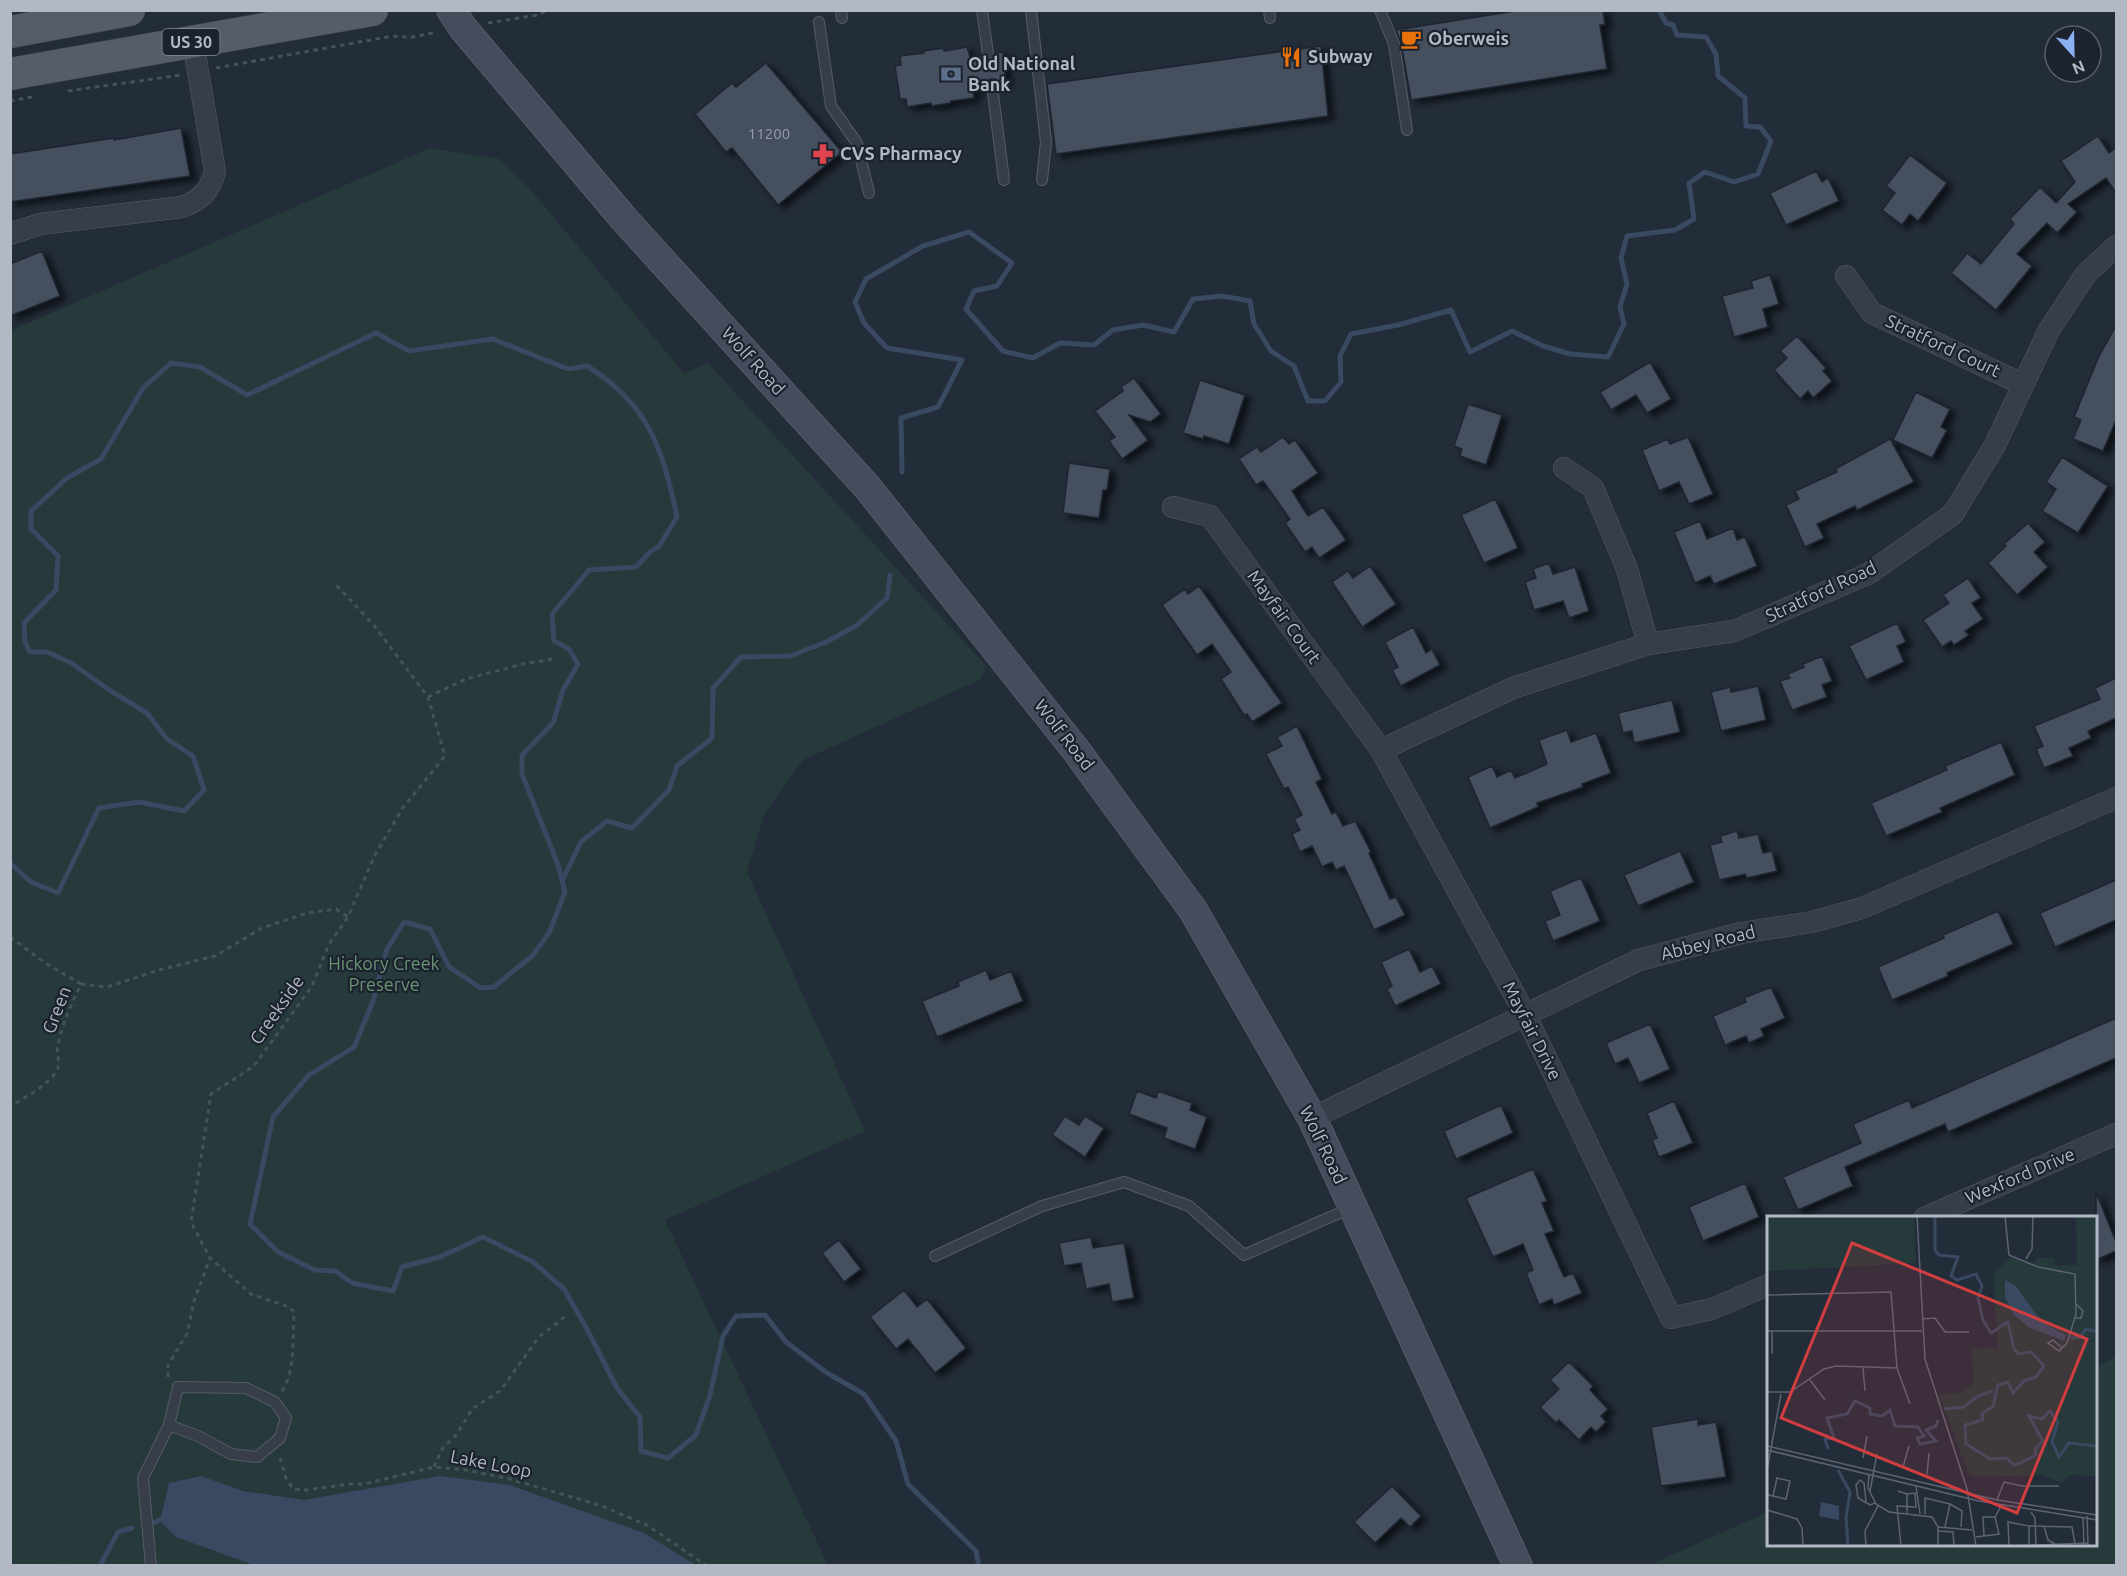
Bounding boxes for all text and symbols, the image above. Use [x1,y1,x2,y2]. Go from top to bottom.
north arrow [2043,24,2103,84]
cafe icon: Oberweis [1399,27,1423,51]
place label: Oberweis [1428,28,1509,48]
road number: US 30 [162,29,219,55]
restaurant icon: Subway [1279,45,1303,69]
place label: Subway [1308,46,1373,66]
place label: Old National Bank [968,53,1076,94]
text: N [2070,57,2088,78]
bank icon: Old National Bank [939,62,963,86]
house number: 11200 [748,125,790,142]
pharmacy icon: CVS Pharmacy [811,142,835,166]
place label: CVS Pharmacy [840,143,962,163]
street label: Stratford Court [1883,310,2004,380]
street label: Wolf Road [718,322,789,398]
street label: Stratford Road [1762,557,1879,626]
street label: Mayfair Court [1244,566,1325,667]
street label: Wolf Road [1031,695,1099,774]
street label: Abbey Road [1658,921,1757,963]
park label: Hickory Creek Preserve [328,953,440,994]
street label: Creekside [245,971,307,1048]
street label: Mayfair Drive [1500,978,1566,1083]
street label: Green [38,983,74,1036]
street label: Wolf Road [1296,1102,1351,1187]
street label: Wexford Drive [1962,1143,2077,1207]
inset map [1767,1216,2097,1546]
street label: Lake Loop [449,1445,533,1481]

